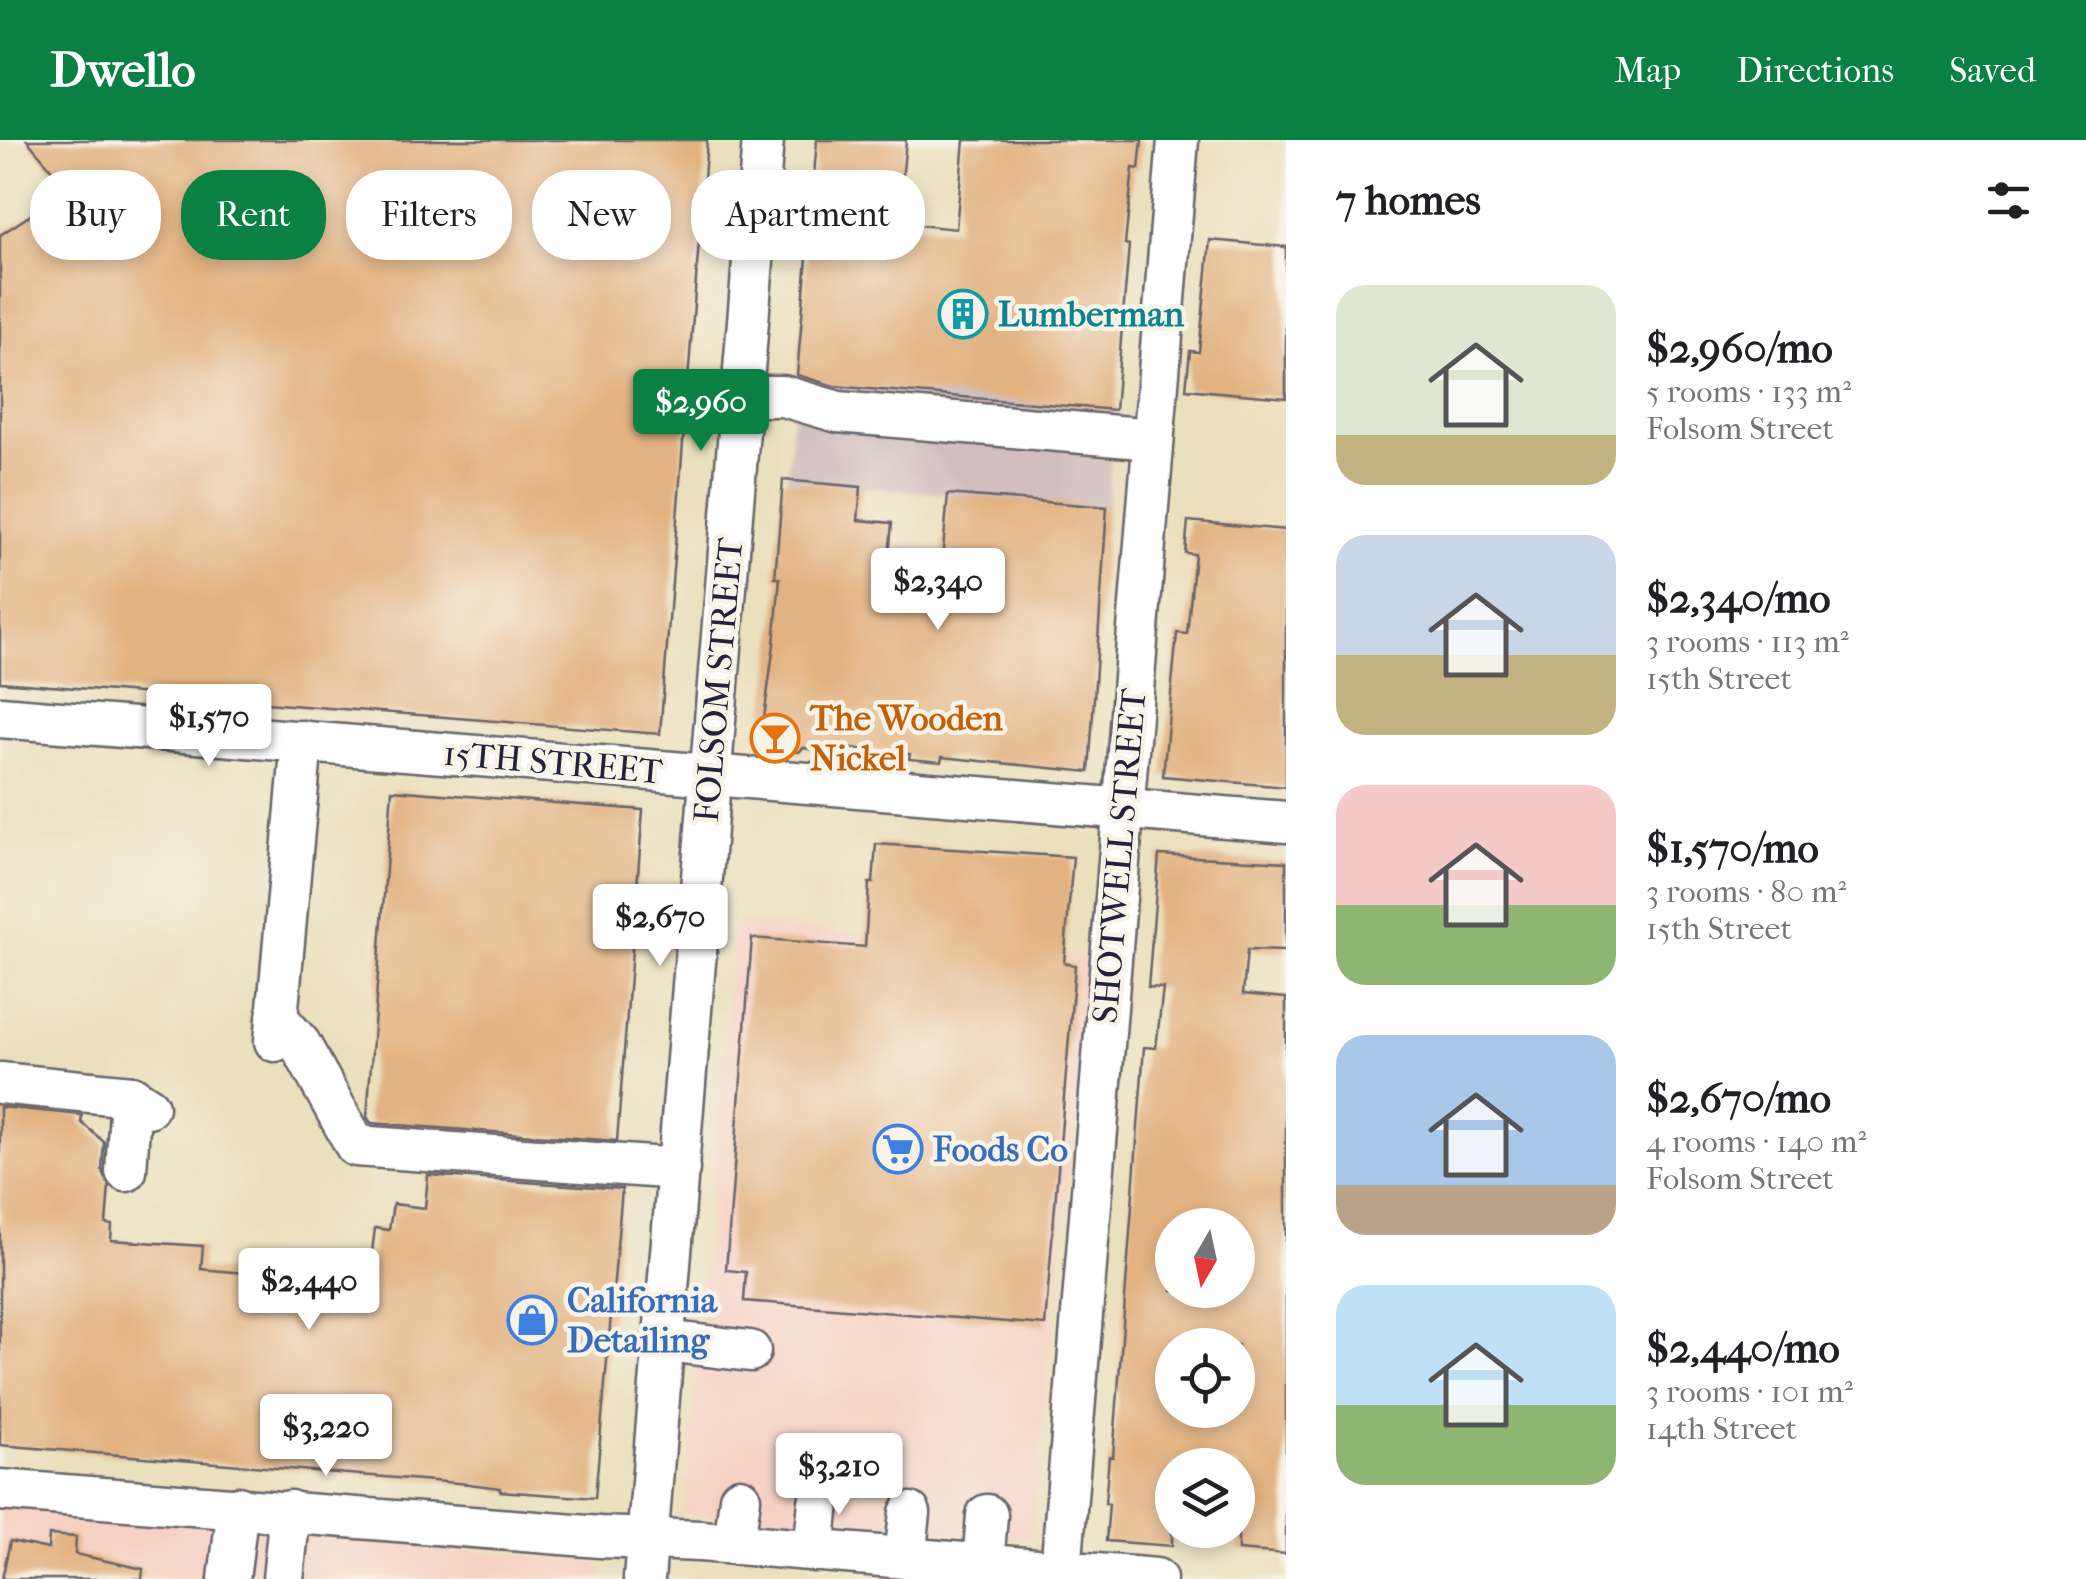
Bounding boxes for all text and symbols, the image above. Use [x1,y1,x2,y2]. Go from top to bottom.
text: Dwello [50,42,196,98]
text: Map [1614,50,1681,91]
text: Directions [1736,50,1894,91]
text: Saved [1949,50,2036,91]
chip: Buy [30,170,161,260]
chip: Rent [181,170,326,260]
chip: Filters [346,170,512,260]
chip: New [532,170,671,260]
chip: Apartment [691,170,925,260]
icon: filters [1981,173,2036,228]
text: 7 homes [1336,176,1481,225]
building icon: Lumberman [937,288,989,340]
place label: Lumberman [998,294,1185,335]
text: $2,960/mo [1646,324,1833,373]
icon: home [1416,325,1536,445]
pin: $2,960 [620,369,782,454]
text: 5 rooms · 133 m² [1646,373,1851,410]
text: $2,960 [655,383,747,420]
text: Folsom Street [1646,410,1834,447]
street label: FOLSOM STREET [686,536,751,824]
pin: $2,340 [857,548,1019,633]
text: $2,340 [893,562,983,599]
text: $2,340/mo [1646,574,1831,623]
icon: home [1416,575,1536,695]
text: 3 rooms · 113 m² [1646,623,1849,660]
text: 15th Street [1646,660,1792,697]
pin: $1,570 [128,684,290,769]
street label: SHOTWELL STREET [1084,687,1155,1025]
text: $1,570 [168,698,250,735]
place label: The Wooden Nickel [809,698,1004,779]
bar icon: The Wooden Nickel [749,712,801,764]
street label: 15TH STREET [442,733,665,793]
text: $1,570/mo [1646,824,1819,873]
icon: home [1416,825,1536,945]
text: 3 rooms · 80 m² [1646,873,1847,910]
pin: $2,670 [579,884,741,969]
text: $2,670 [615,898,705,935]
text: 15th Street [1646,910,1792,947]
text: $2,670/mo [1646,1074,1831,1123]
icon: home [1416,1075,1536,1195]
supermarket icon: Foods Co [872,1123,924,1175]
text: 4 rooms · 140 m² [1646,1123,1867,1160]
place label: Foods Co [933,1129,1068,1170]
text: Folsom Street [1646,1160,1834,1197]
north arrow [1155,1208,1255,1308]
map controls [1155,1208,1255,1548]
pin: $2,440 [228,1248,390,1333]
text: $2,440 [260,1262,358,1299]
place label: California Detailing [567,1280,718,1361]
shop icon: California Detailing [506,1294,558,1346]
text: $2,440/mo [1646,1324,1840,1373]
icon: home [1416,1325,1536,1445]
button: locate [1155,1328,1255,1428]
text: 3 rooms · 101 m² [1646,1373,1853,1410]
pin: $3,220 [245,1394,407,1479]
text: $3,220 [282,1408,370,1445]
text: 14th Street [1646,1410,1797,1447]
pin: $3,210 [758,1433,920,1518]
text: $3,210 [798,1447,880,1484]
button: layers [1155,1448,1255,1548]

